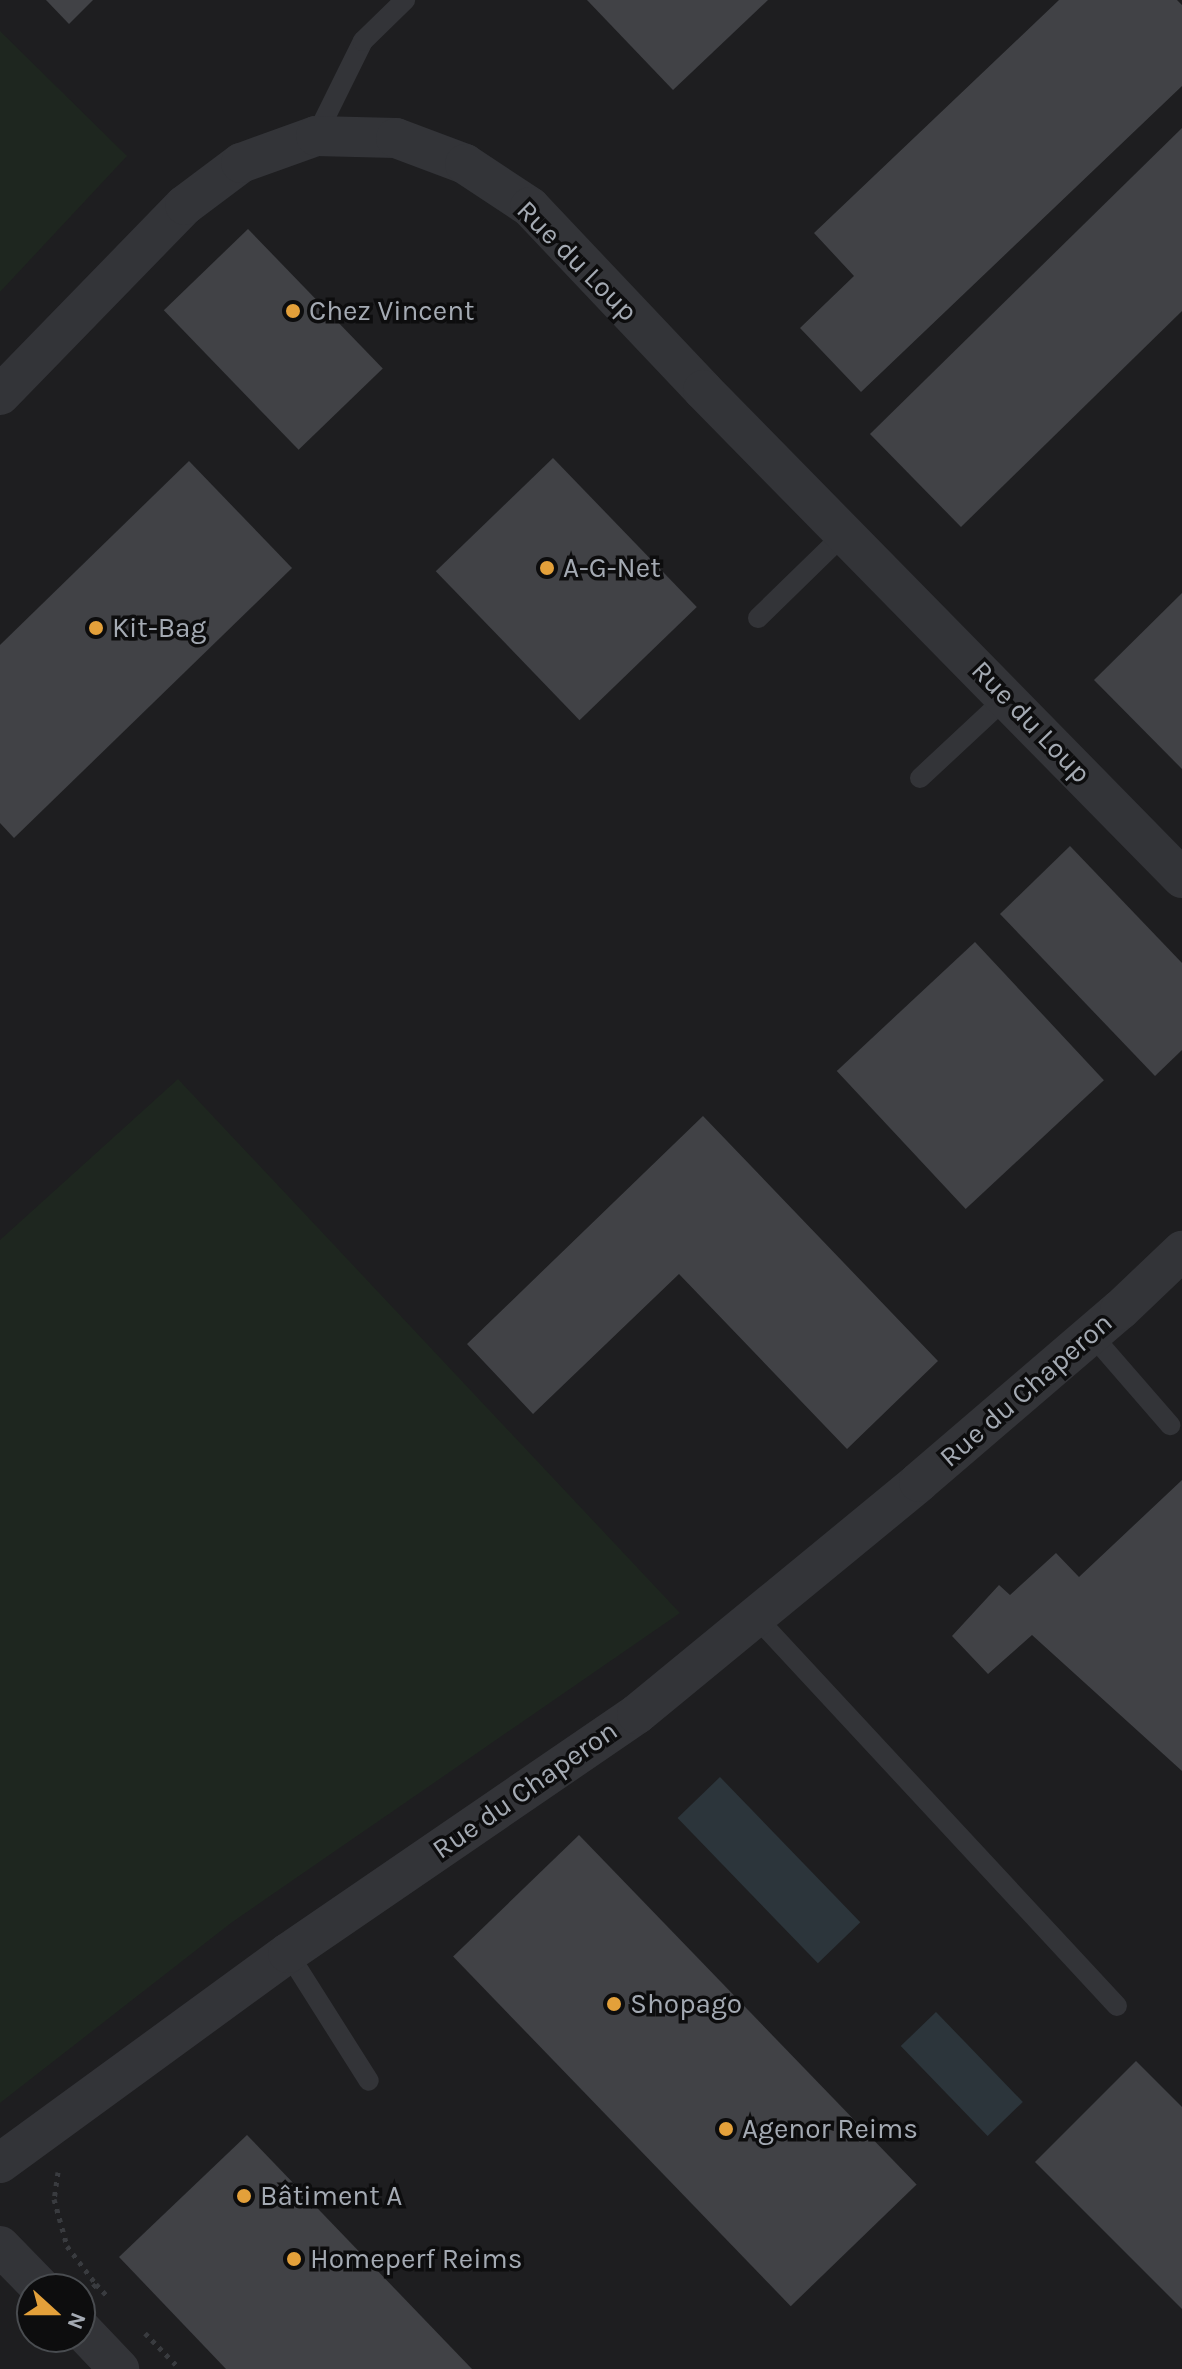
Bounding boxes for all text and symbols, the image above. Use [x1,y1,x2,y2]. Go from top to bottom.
street label: Rue du Loup [510,194,644,328]
place label: Chez Vincent [309,294,475,328]
marker: Chez Vincent [284,302,302,320]
place label: A-G-Net [563,551,661,585]
marker: A-G-Net [538,559,556,577]
place label: Kit-Bag [112,611,206,645]
marker: Kit-Bag [87,619,105,637]
street label: Rue du Loup [964,654,1098,790]
street label: Rue du Chaperon [933,1306,1119,1474]
street label: Rue du Chaperon [426,1714,624,1866]
place label: Shopago [630,1987,742,2021]
marker: Shopago [605,1995,623,2013]
place label: Agenor Reims [742,2112,918,2146]
marker: Agenor Reims [717,2120,735,2138]
place label: Bâtiment A [260,2179,402,2213]
marker: Bâtiment A [235,2187,253,2205]
place label: Homeperf Reims [310,2242,522,2276]
marker: Homeperf Reims [285,2250,303,2268]
north arrow [16,2273,96,2353]
text: N [62,2309,92,2333]

